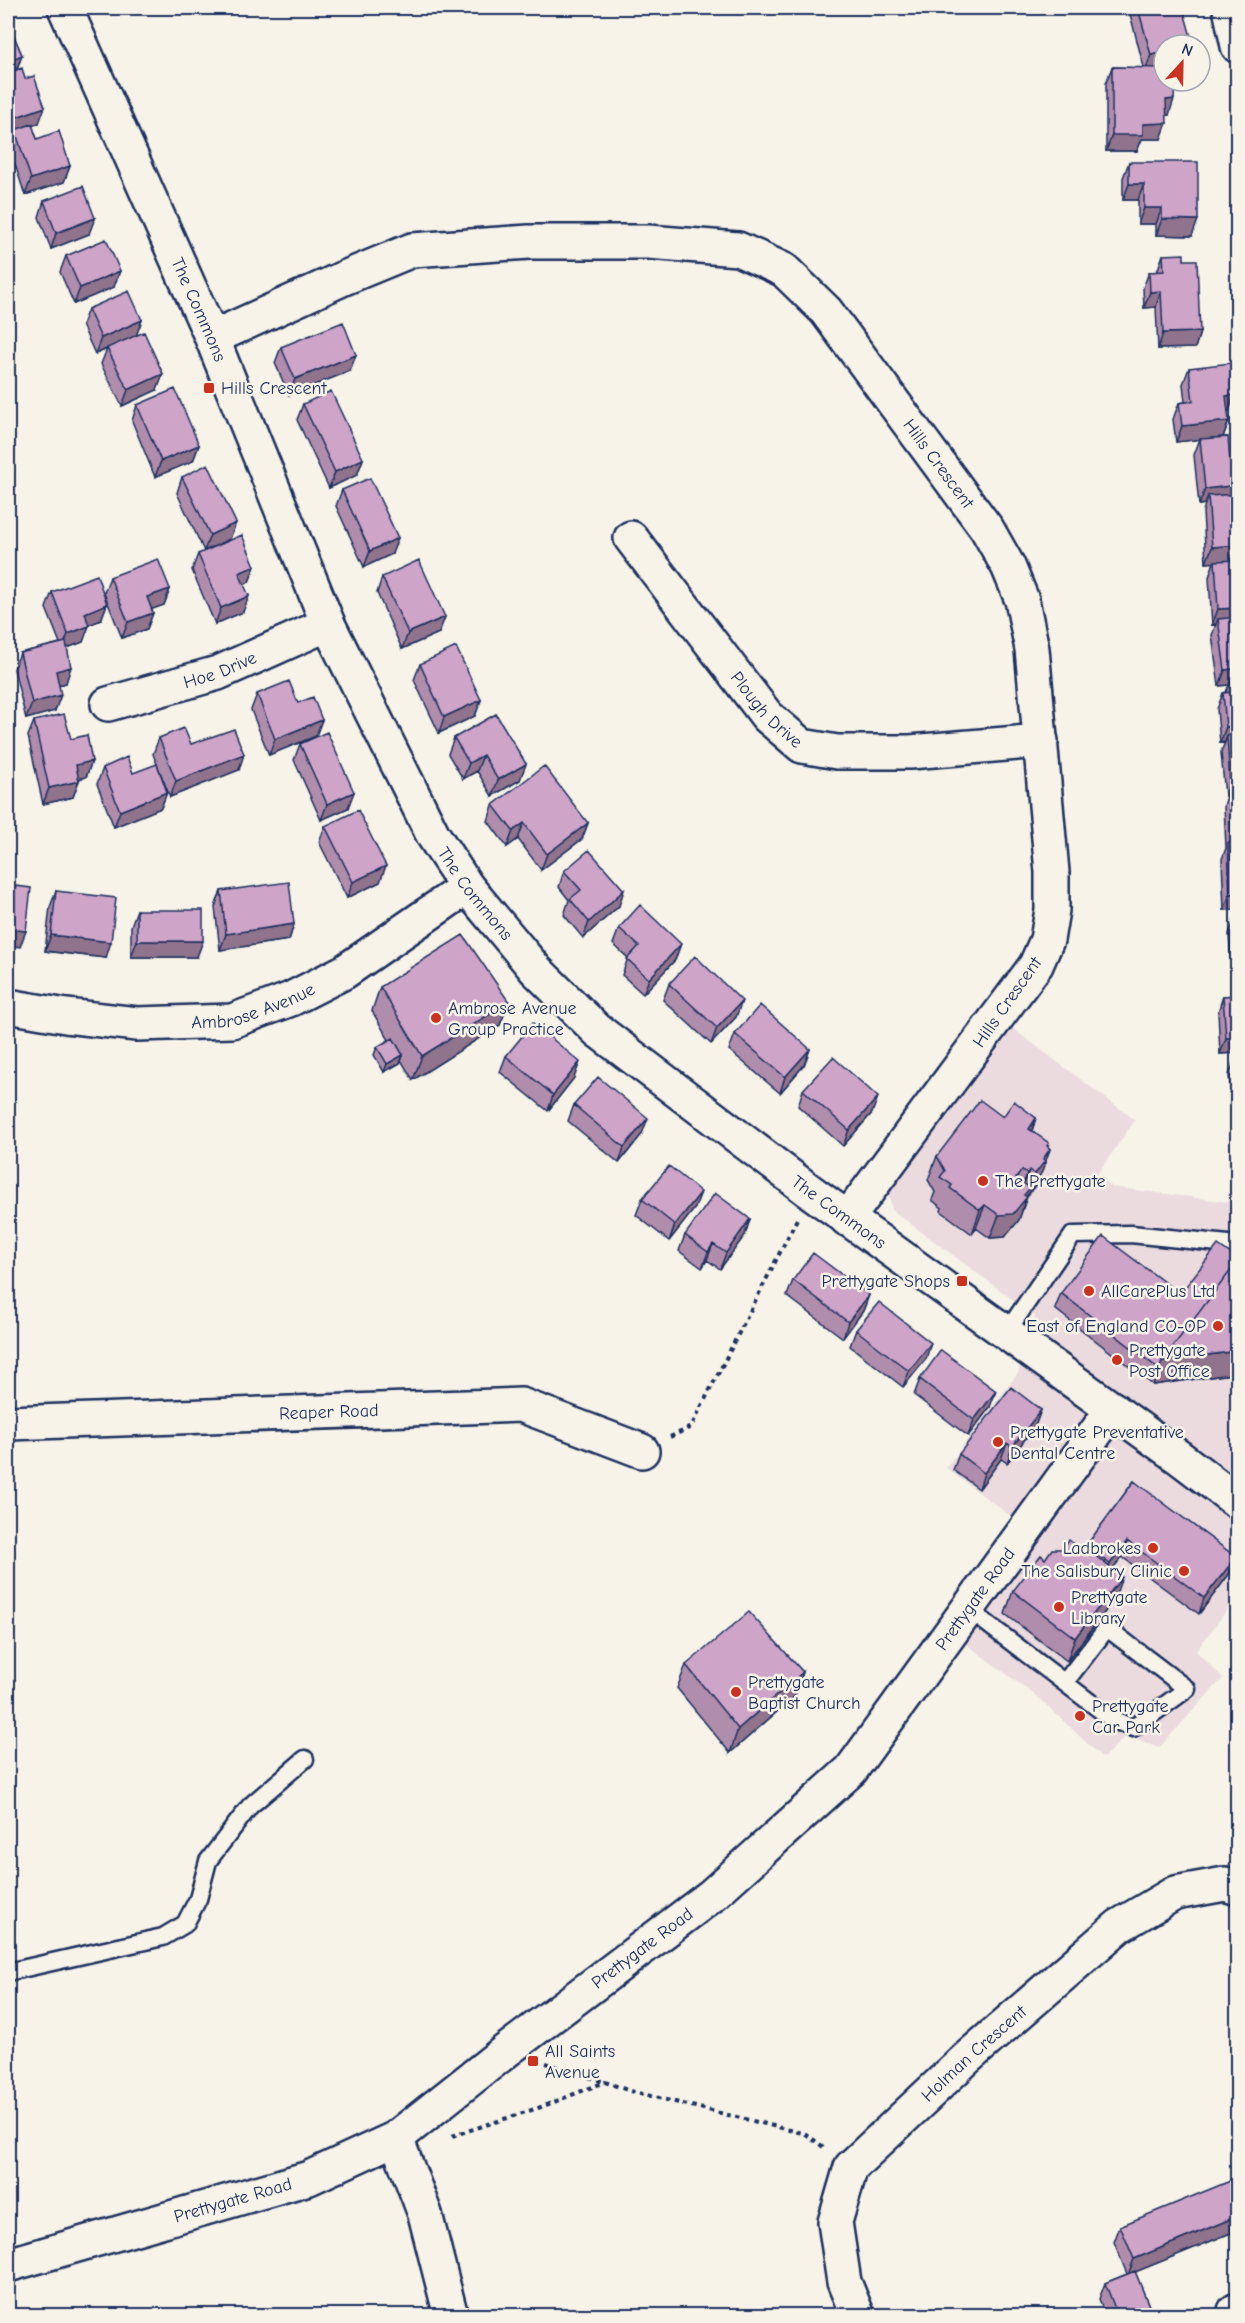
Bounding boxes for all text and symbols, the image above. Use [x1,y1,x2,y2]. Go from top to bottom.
north arrow [1152,33,1212,93]
text: N [1179,40,1195,60]
street label: The Commons [167,254,230,365]
place label: Hills Crescent [221,378,327,399]
marker: Hills Crescent [202,381,216,395]
street label: Hills Crescent [898,415,979,513]
street label: Hoe Drive [181,647,260,693]
street label: Plough Drive [726,667,806,753]
street label: The Commons [433,843,517,945]
street label: Hills Crescent [969,952,1047,1052]
street label: Ambrose Avenue [191,979,318,1033]
place label: Ambrose Avenue Group Practice [448,998,576,1040]
marker: Ambrose Avenue Group Practice [429,1011,443,1025]
street label: The Commons [787,1171,890,1254]
place label: The Prettygate [995,1171,1106,1192]
marker: The Prettygate [976,1174,990,1188]
place label: Prettygate Shops [822,1271,950,1292]
marker: Prettygate Shops [955,1274,969,1288]
place label: AllCarePlus Ltd [1101,1281,1215,1302]
marker: AllCarePlus Ltd [1082,1284,1096,1298]
place label: East of England CO-OP [1026,1316,1206,1337]
marker: East of England CO-OP [1211,1319,1225,1333]
place label: Prettygate Post Office [1129,1340,1210,1382]
marker: Prettygate Post Office [1110,1353,1124,1367]
street label: Reaper Road [279,1400,379,1424]
place label: Prettygate Preventative Dental Centre [1010,1422,1184,1464]
marker: Prettygate Preventative Dental Centre [991,1435,1005,1449]
place label: Ladbrokes [1063,1538,1141,1559]
marker: Ladbrokes [1146,1541,1160,1555]
street label: Prettygate Road [931,1544,1020,1655]
place label: The Salisbury Clinic [1021,1561,1172,1582]
marker: The Salisbury Clinic [1177,1564,1191,1578]
place label: Prettygate Library [1071,1587,1147,1629]
marker: Prettygate Library [1052,1600,1066,1614]
place label: Prettygate Baptist Church [748,1672,861,1714]
marker: Prettygate Baptist Church [729,1685,743,1699]
place label: Prettygate Car Park [1092,1696,1168,1738]
marker: Prettygate Car Park [1073,1709,1087,1723]
street label: Prettygate Road [588,1903,697,1993]
street label: Holman Crescent [917,2001,1032,2106]
place label: All Saints Avenue [545,2041,615,2083]
marker: All Saints Avenue [526,2054,540,2068]
street label: Prettygate Road [172,2174,294,2227]

